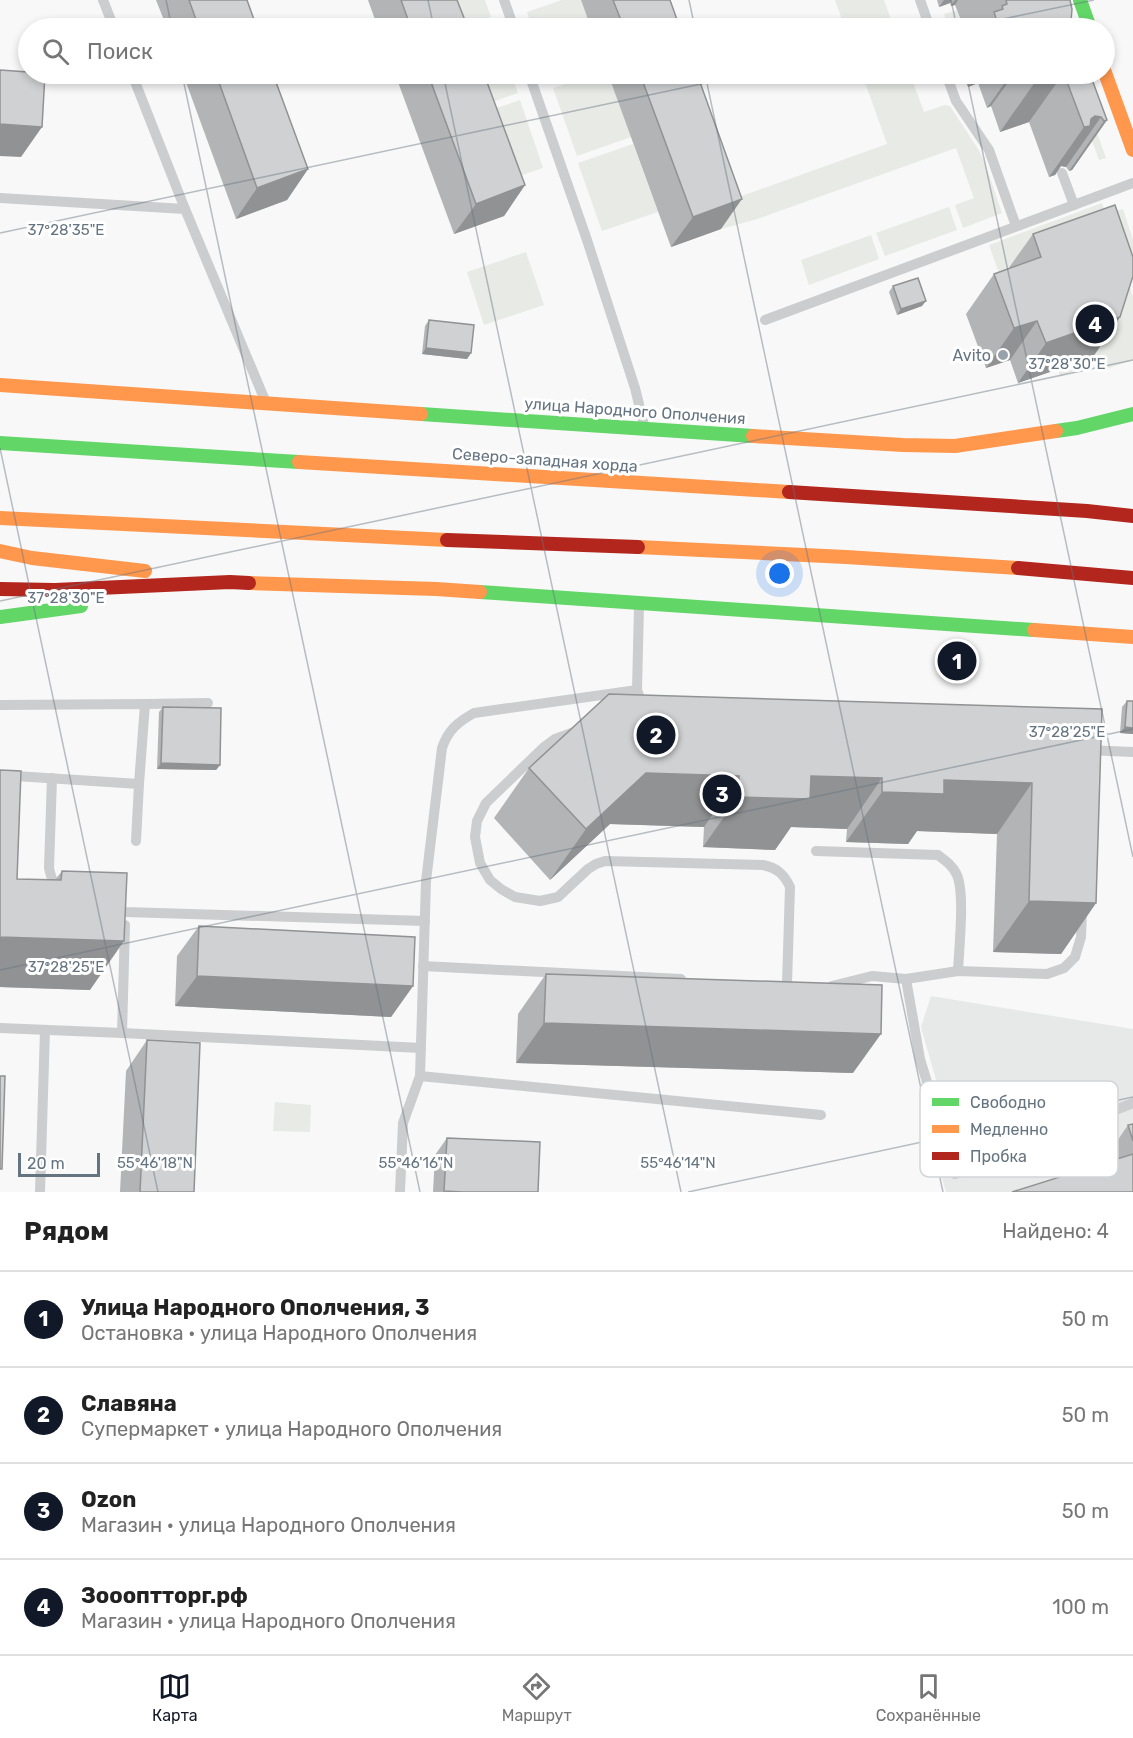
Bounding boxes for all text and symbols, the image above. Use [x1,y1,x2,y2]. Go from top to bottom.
search box [18,18,1115,84]
icon: search [39,35,72,68]
text: Поиск [87,38,153,65]
text: 37°28'35"E [28,221,104,239]
pin: 4 [1076,302,1114,346]
place label: Avito [953,346,991,365]
marker: Avito [996,348,1010,362]
text: 37°28'30"E [1028,355,1106,373]
street label: улица Народного Ополчения [524,394,746,428]
street label: Северо-западная хорда [452,444,638,476]
your location [765,559,794,588]
text: 37°28'30"E [27,589,105,607]
pin: 1 [938,638,976,684]
pin: 2 [636,712,676,758]
text: 37°28'25"E [1029,723,1105,741]
pin: 3 [702,772,742,816]
text: 37°28'25"E [28,958,104,976]
legend [920,1081,1118,1177]
text: Свободно [970,1093,1046,1112]
text: Медленно [970,1120,1048,1139]
text: Пробка [970,1147,1027,1166]
scale bar [18,1150,100,1178]
text: 20 m [27,1154,65,1173]
text: 55°46'18"N [117,1154,193,1172]
text: 55°46'16"N [378,1154,454,1172]
text: 55°46'14"N [640,1154,716,1172]
text: Рядом [24,1216,109,1247]
text: Найдено: 4 [1002,1219,1109,1243]
text: Улица Народного Ополчения, 3 [81,1294,430,1321]
text: 1 [39,1307,48,1331]
text: 50 m [1062,1307,1109,1331]
text: Остановка · улица Народного Ополчения [81,1321,477,1345]
text: Славяна [81,1390,177,1417]
text: 2 [37,1403,50,1427]
text: 50 m [1062,1403,1109,1427]
text: Супермаркет · улица Народного Ополчения [81,1417,502,1441]
text: Ozon [81,1486,136,1513]
text: 3 [37,1499,50,1523]
text: 50 m [1062,1499,1109,1523]
text: Магазин · улица Народного Ополчения [81,1513,456,1537]
text: Зоооптторг.рф [81,1582,248,1609]
text: 4 [37,1595,50,1619]
text: 100 m [1052,1595,1109,1619]
text: Магазин · улица Народного Ополчения [81,1609,456,1633]
tab: Карта [152,1670,198,1725]
tab: Маршрут [502,1670,572,1725]
tab: Сохранённые [876,1670,981,1725]

